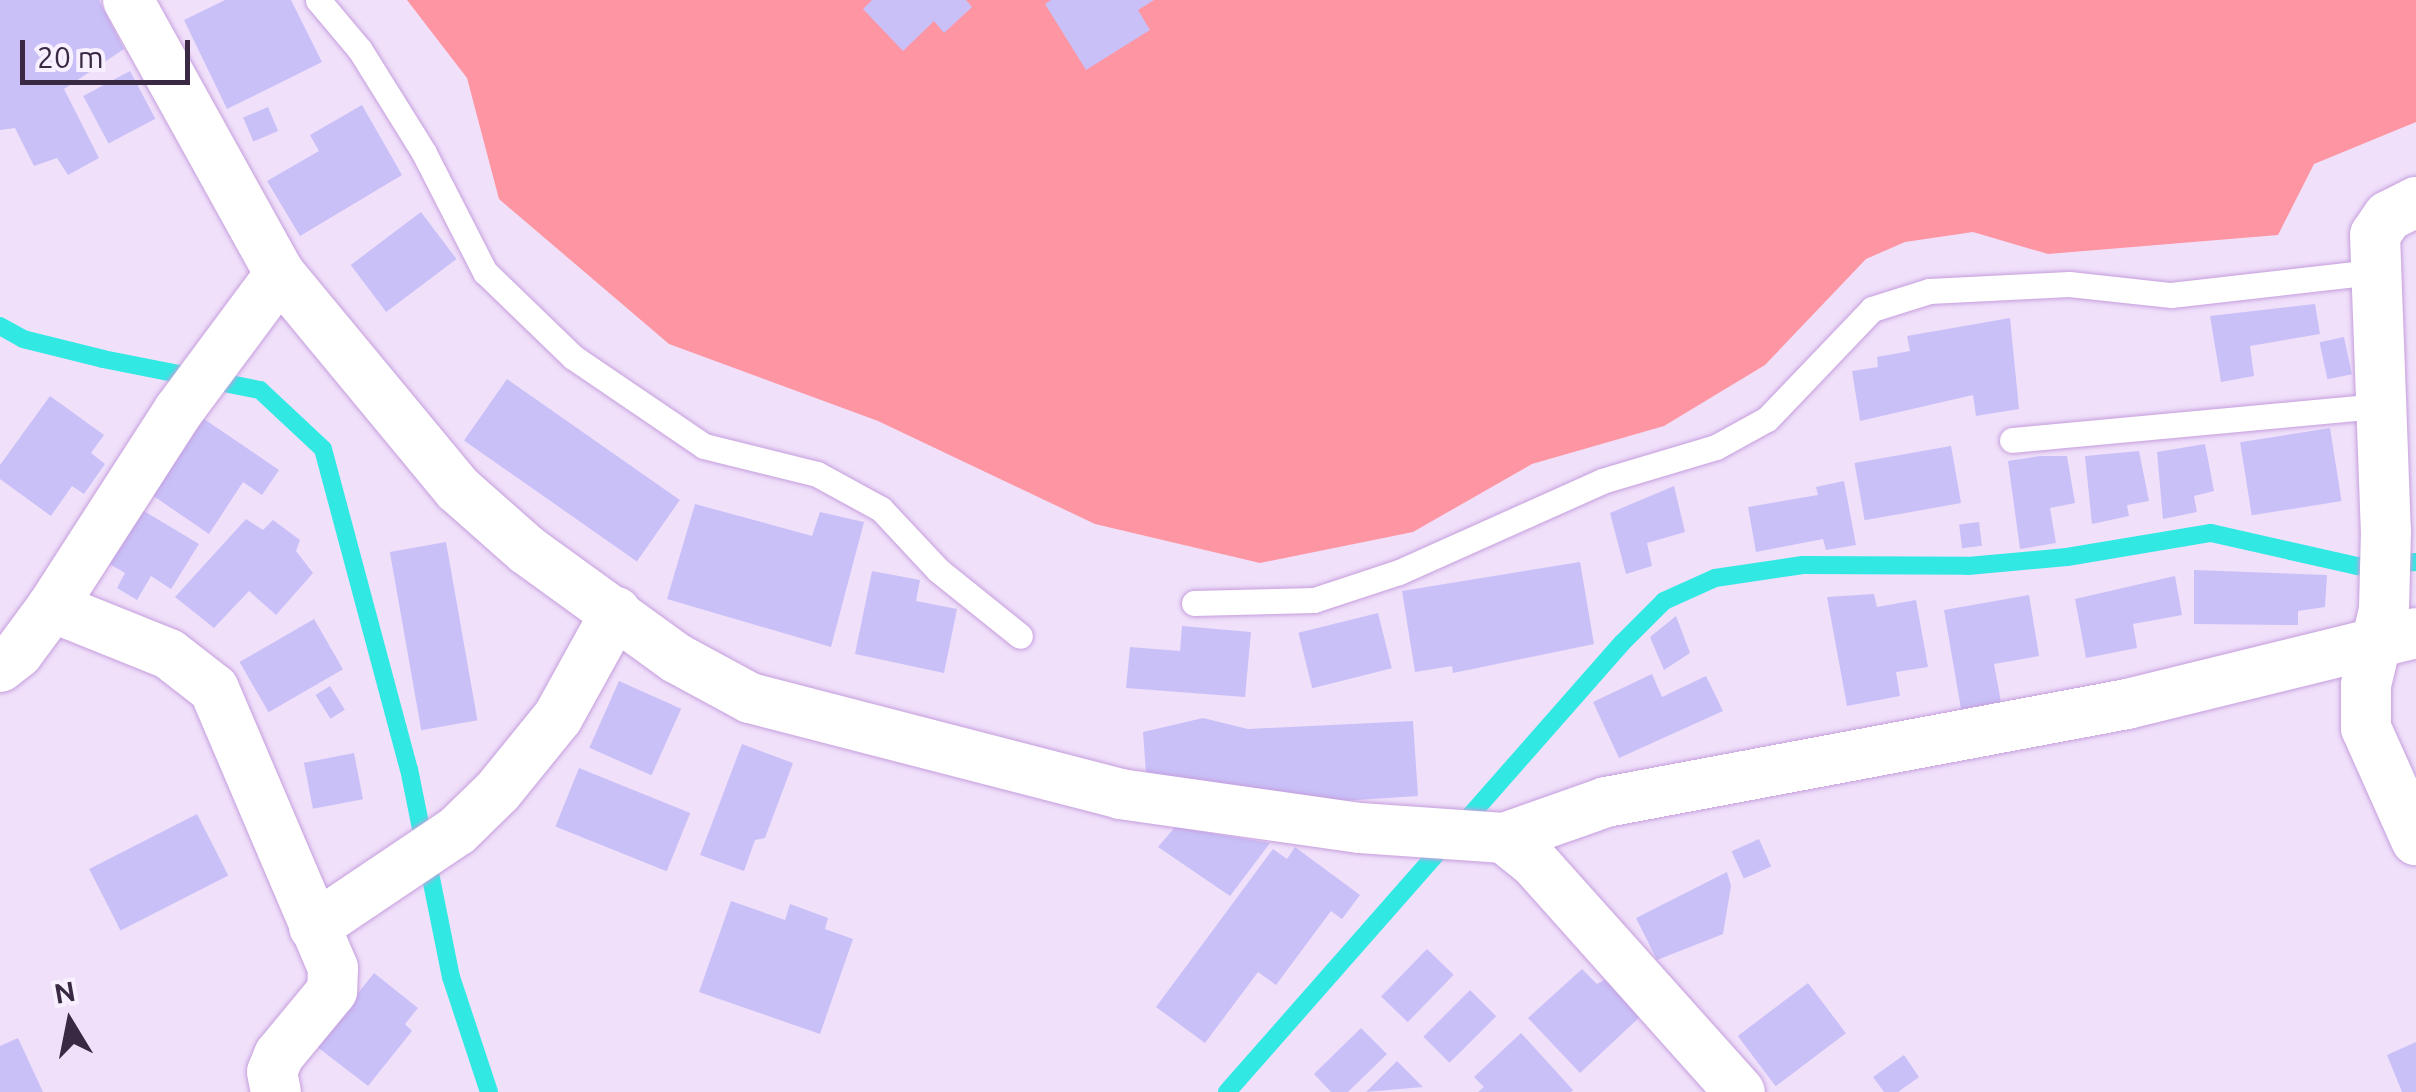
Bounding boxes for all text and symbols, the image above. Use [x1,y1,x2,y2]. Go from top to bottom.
scale bar [25,20,195,82]
text: 20 m [37,40,104,74]
north arrow [20,972,120,1072]
text: N [52,975,78,1009]

